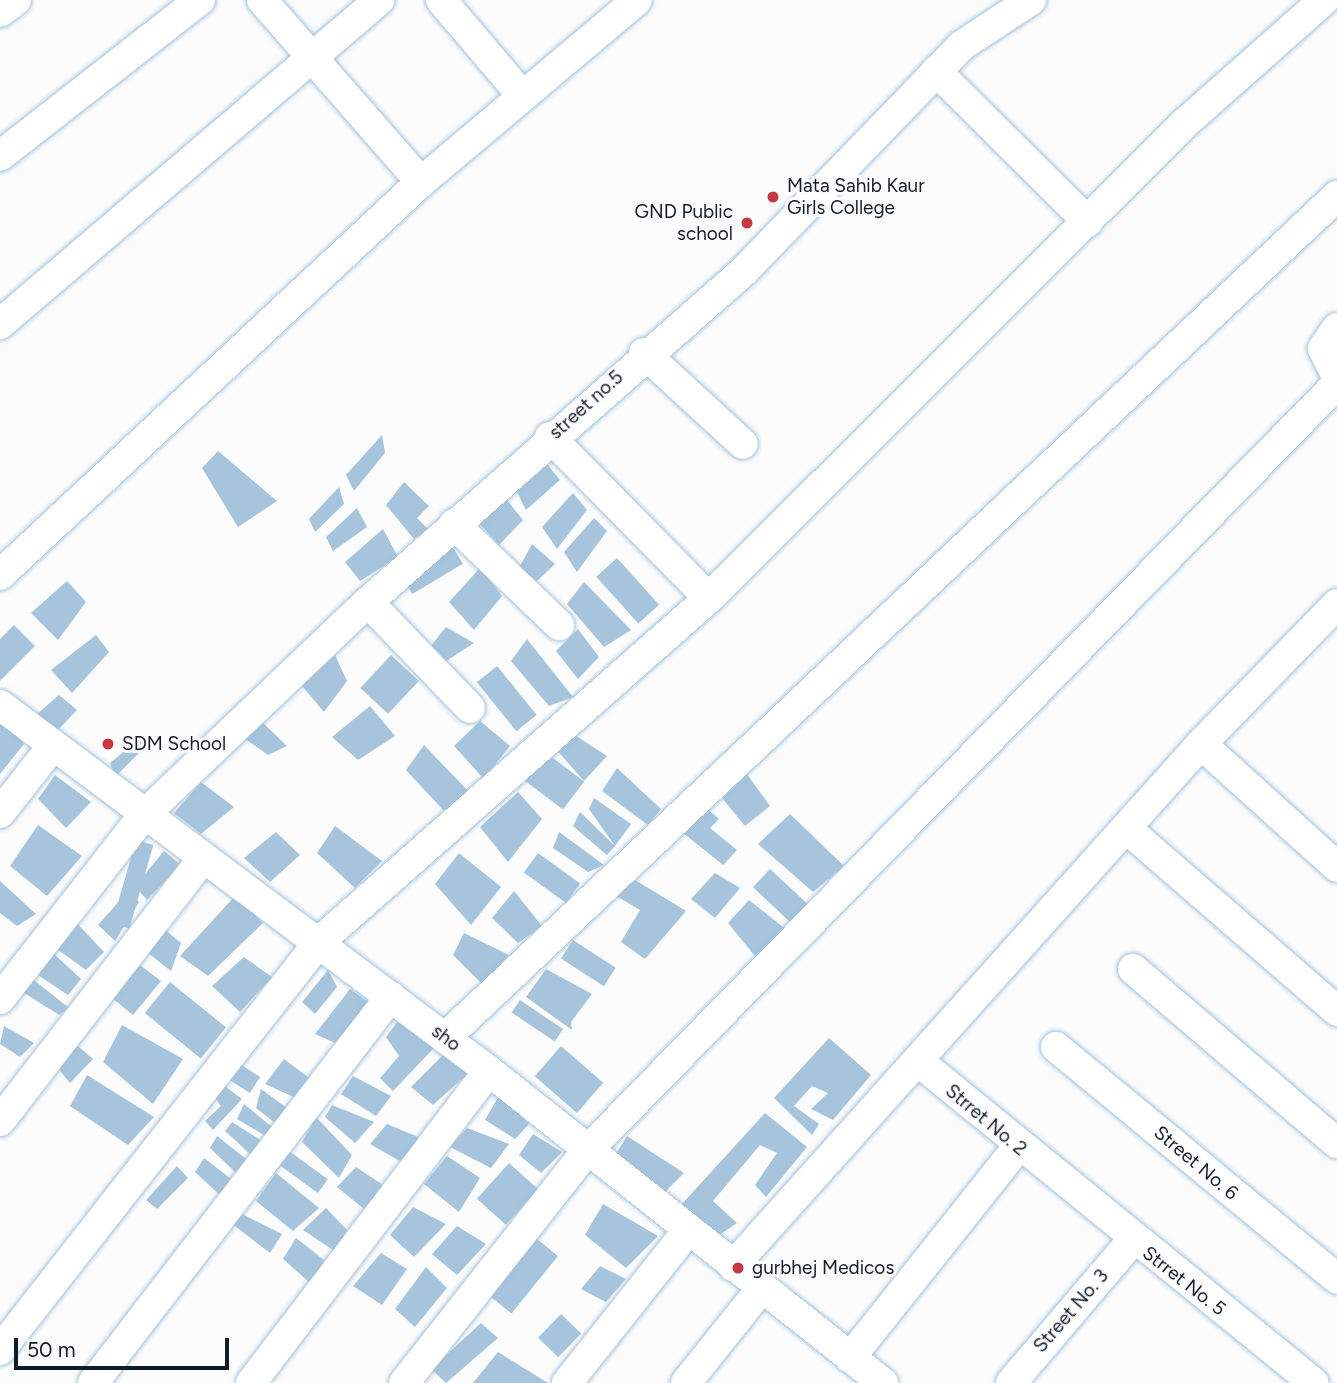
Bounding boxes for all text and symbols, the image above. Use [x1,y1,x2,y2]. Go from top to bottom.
place label: Mata Sahib Kaur Girls College [787,175,925,219]
marker: Mata Sahib Kaur Girls College [765,189,781,205]
place label: GND Public school [635,201,733,245]
marker: GND Public school [739,215,755,231]
street label: street no.5 [544,366,628,444]
place label: SDM School [122,733,226,755]
marker: SDM School [100,736,116,752]
street label: sho [427,1020,465,1056]
street label: Strret No. 2 [941,1079,1031,1161]
street label: Street No. 6 [1149,1121,1243,1205]
street label: Strret No. 5 [1138,1241,1230,1321]
place label: gurbhej Medicos [752,1257,894,1279]
marker: gurbhej Medicos [730,1260,746,1276]
street label: Street No. 3 [1029,1265,1113,1357]
scale bar [18,1324,233,1368]
text: 50 m [27,1337,76,1362]

